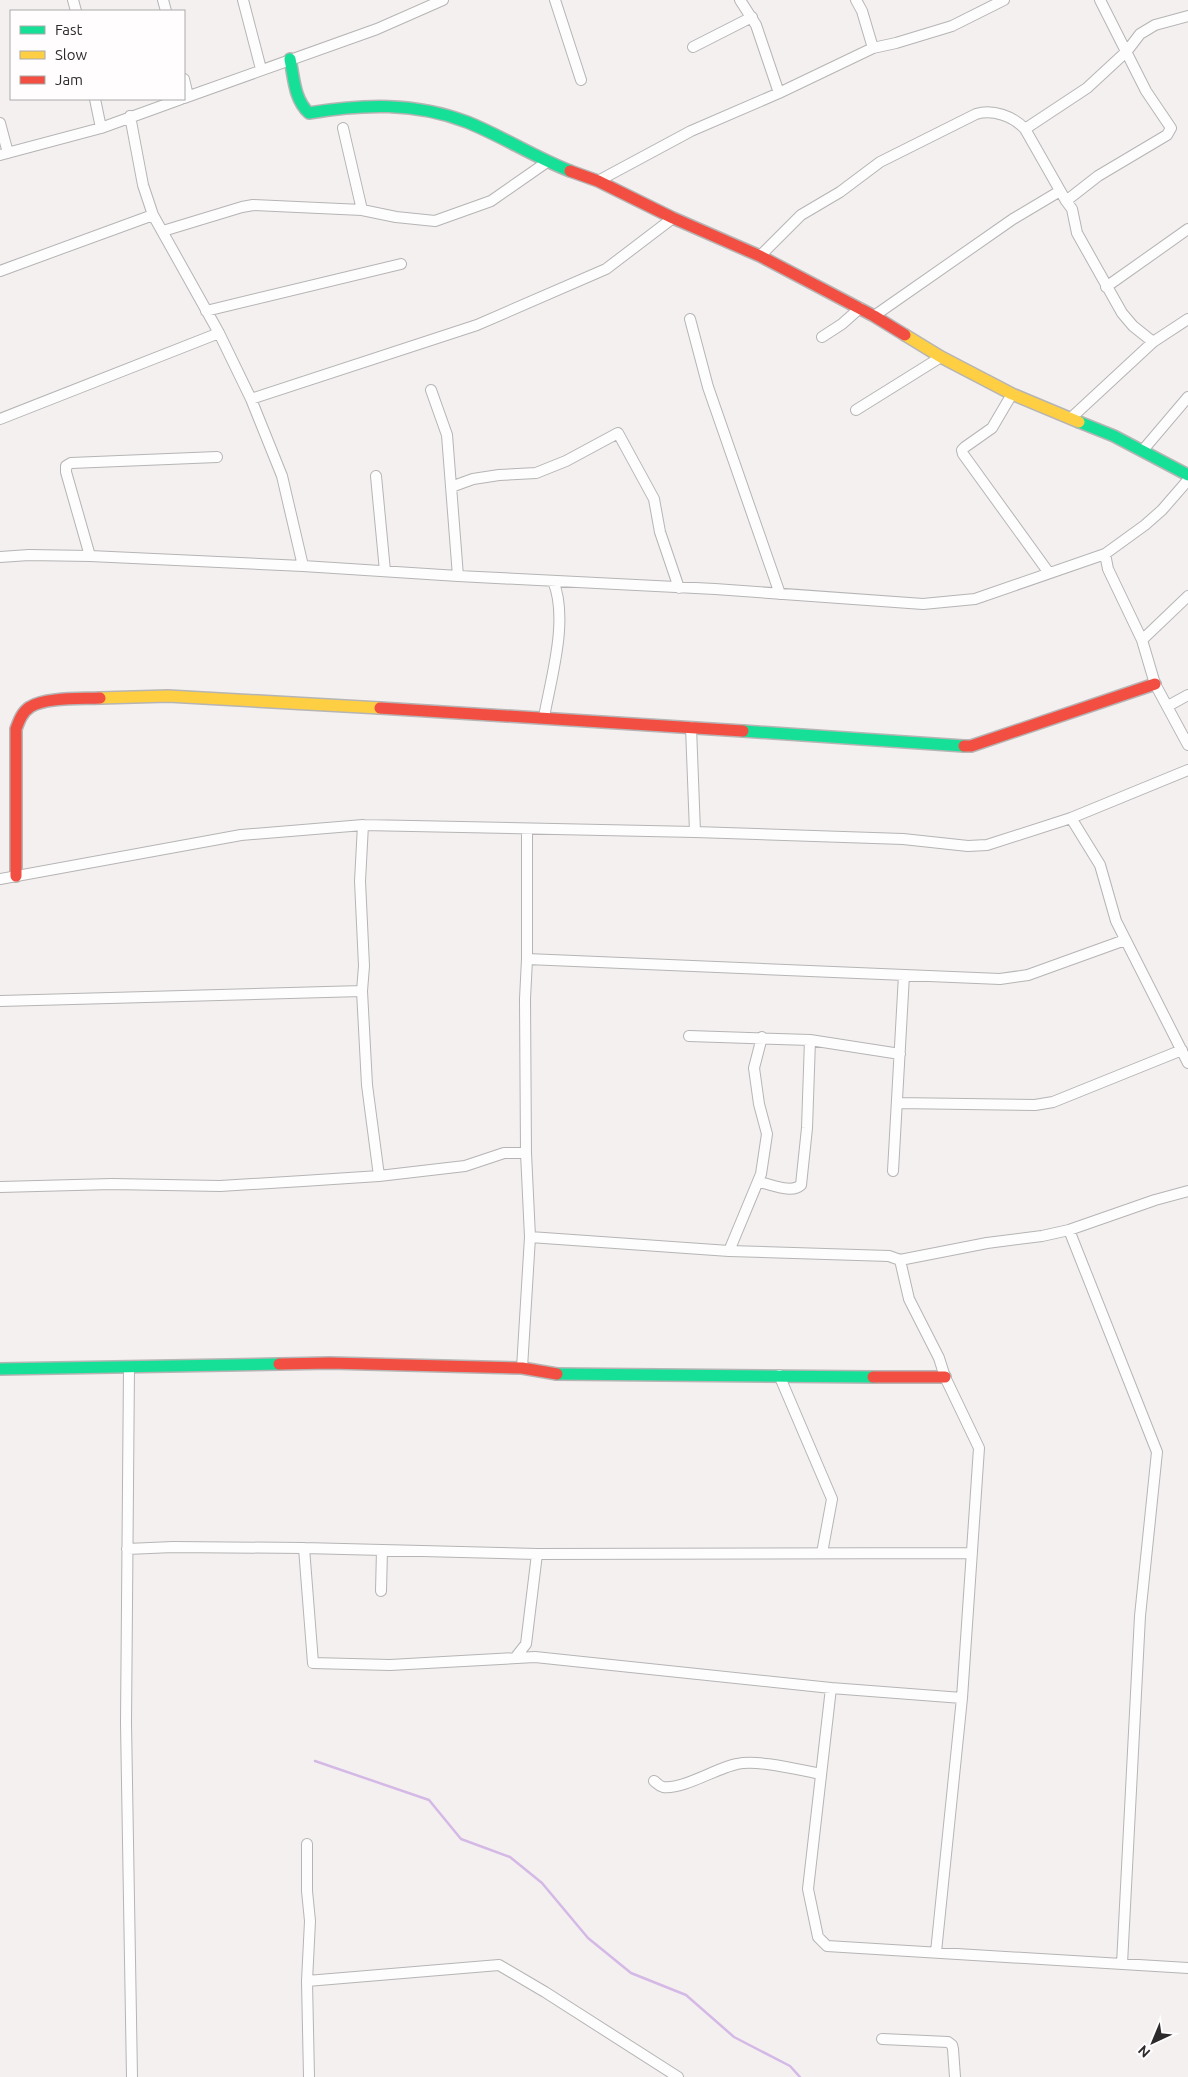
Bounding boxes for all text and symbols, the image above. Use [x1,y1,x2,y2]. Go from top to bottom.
legend [10,10,185,100]
text: Fast [55,21,83,38]
text: Slow [55,46,88,63]
text: Jam [55,71,83,88]
north arrow [1128,2017,1178,2067]
text: N [1135,2042,1153,2061]

